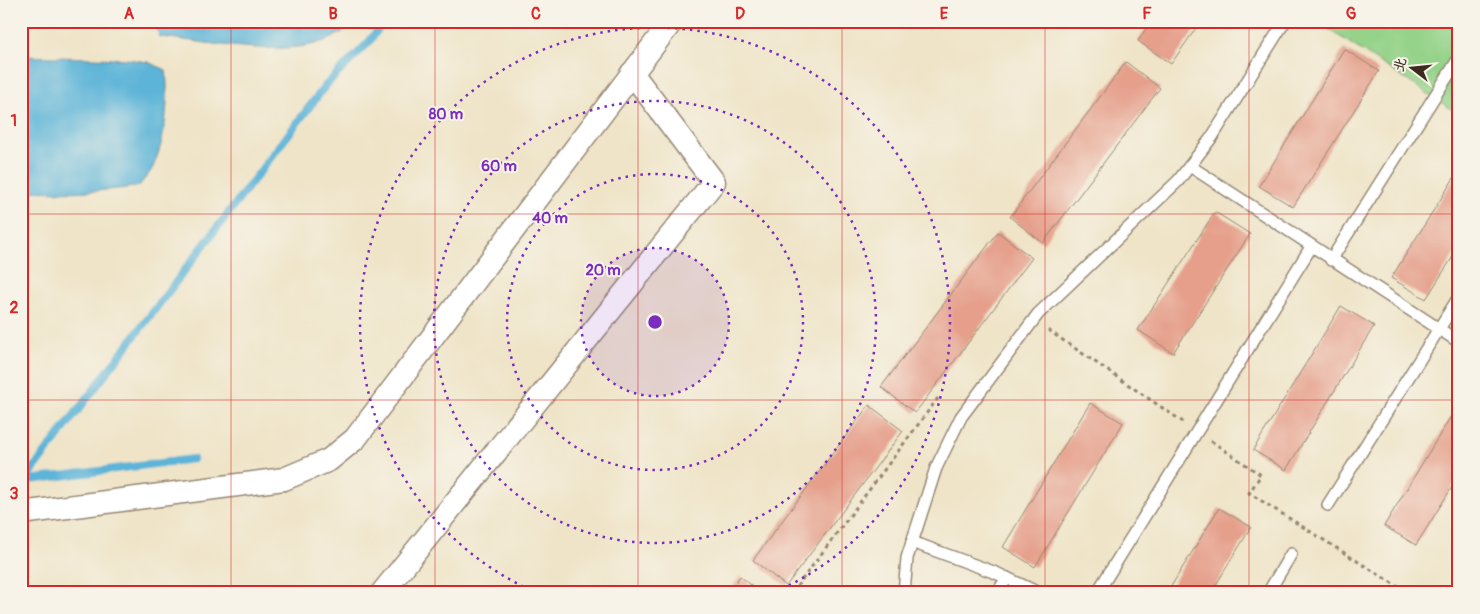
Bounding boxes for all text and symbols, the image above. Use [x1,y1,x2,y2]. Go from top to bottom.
text: A [124,4,135,24]
text: B [328,4,338,24]
text: C [531,4,541,24]
text: D [735,4,745,24]
text: E [940,4,949,24]
text: F [1142,4,1152,24]
text: G [1346,4,1357,24]
north arrow [1388,42,1438,92]
text: 北 [1390,55,1410,74]
text: 80 m [429,105,463,124]
text: 1 [11,111,17,131]
text: 60 m [481,157,517,176]
text: 40 m [532,209,568,228]
text: 20 m [585,261,621,280]
text: 2 [10,298,19,318]
centre of rings [646,313,664,331]
text: 3 [10,484,19,504]

